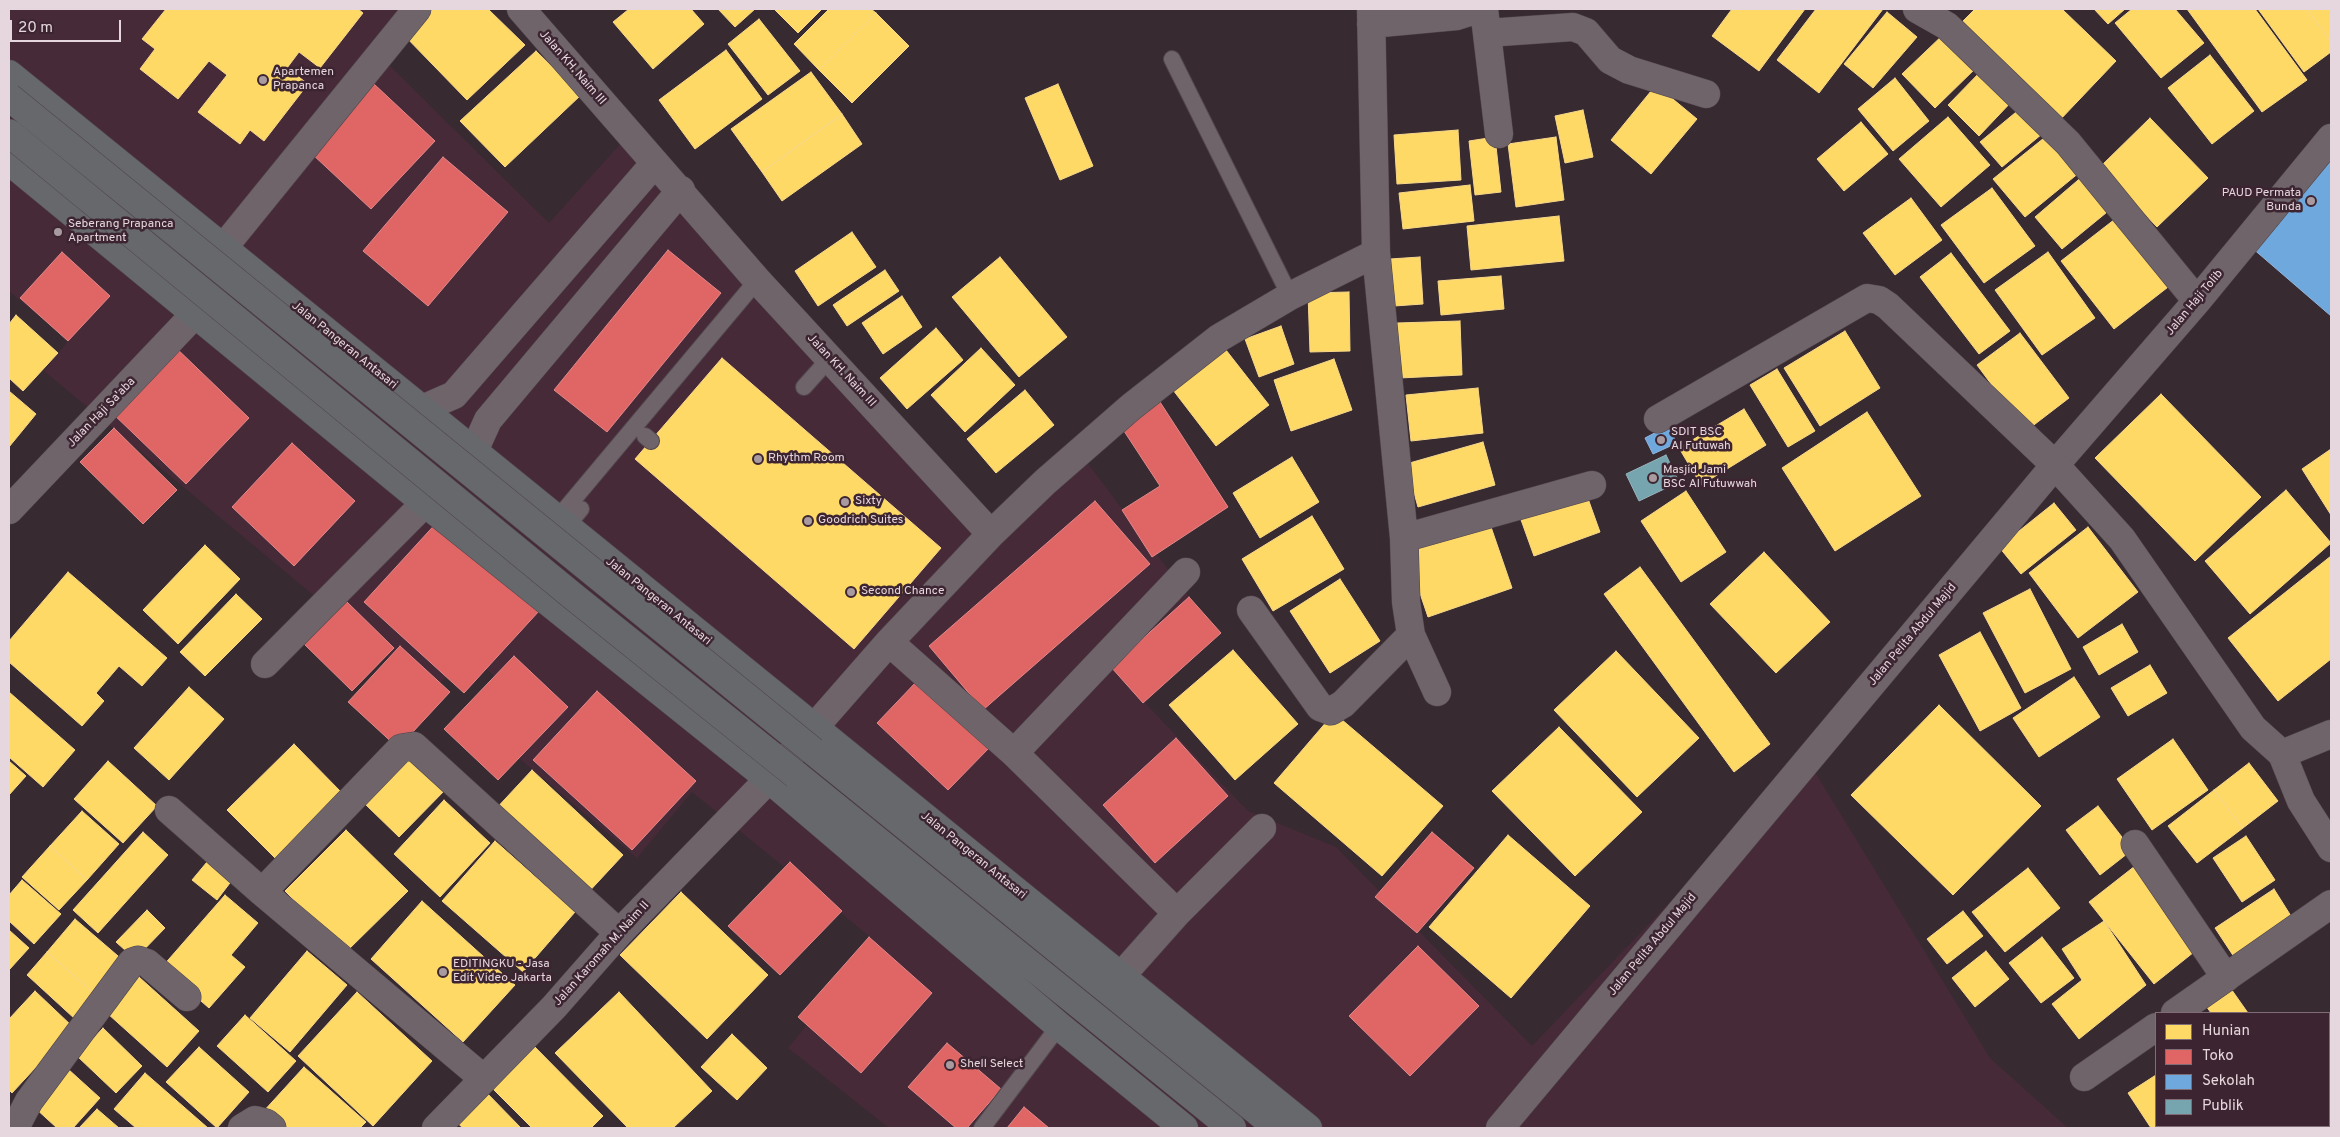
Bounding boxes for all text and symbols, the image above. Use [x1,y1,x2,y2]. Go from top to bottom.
scale bar [12,10,124,42]
text: 20 m [18,19,53,38]
street label: Jalan KH. Naim III [536,28,608,108]
place label: Apartemen Prapanca [273,66,334,94]
marker: Apartemen Prapanca [257,74,269,86]
place label: PAUD Permata Bunda [2222,187,2301,215]
marker: PAUD Permata Bunda [2305,195,2317,207]
place label: Seberang Prapanca Apartment [68,218,173,246]
marker: Seberang Prapanca Apartment [52,226,64,238]
street label: Jalan Haji Tolib [2163,267,2227,339]
street label: Jalan Pangeran Antasari [288,299,400,393]
street label: Jalan KH. Naim III [804,332,878,410]
street label: Jalan Haji Sa'aba [65,375,139,451]
place label: SDIT BSC Al Futuwah [1671,426,1731,454]
marker: SDIT BSC Al Futuwah [1655,434,1667,446]
place label: Rhythm Room [768,452,845,466]
marker: Rhythm Room [752,453,764,465]
place label: Masjid Jami BSC Al Futuwwah [1663,464,1757,492]
marker: Masjid Jami BSC Al Futuwwah [1647,472,1659,484]
place label: Sixty [855,495,882,509]
marker: Sixty [839,496,851,508]
place label: Goodrich Suites [818,514,903,528]
marker: Goodrich Suites [802,515,814,527]
street label: Jalan Pangeran Antasari [602,555,714,649]
street label: Jalan Pelita Abdul Majid [1866,581,1960,689]
place label: Second Chance [861,585,944,599]
marker: Second Chance [845,586,857,598]
street label: Jalan Pangeran Antasari [917,809,1029,903]
street label: Jalan Pelita Abdul Majid [1606,891,1700,999]
street label: Jalan Karomah M. Naim II [551,899,653,1009]
place label: EDITINGKU - Jasa Edit Video Jakarta [453,958,552,986]
marker: EDITINGKU - Jasa Edit Video Jakarta [437,966,449,978]
legend [2155,1012,2330,1127]
text: Hunian [2202,1022,2250,1041]
text: Toko [2202,1047,2234,1066]
place label: Shell Select [960,1058,1023,1072]
marker: Shell Select [944,1059,956,1071]
text: Sekolah [2202,1072,2255,1091]
text: Publik [2202,1097,2244,1116]

